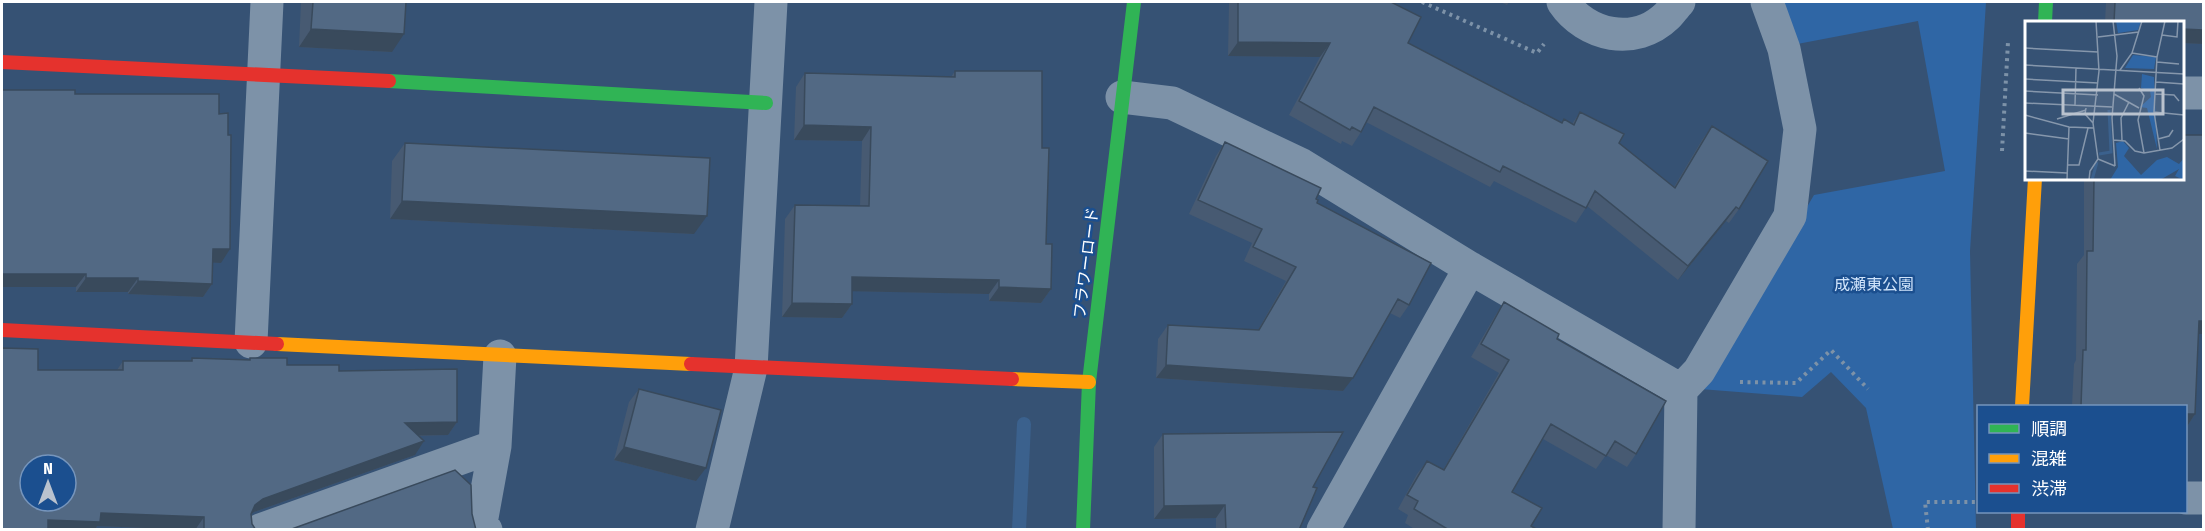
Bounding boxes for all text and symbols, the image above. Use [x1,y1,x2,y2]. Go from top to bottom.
inset map [2025,21,2184,180]
street label: フラワーロード [1070,206,1102,320]
park label: 成瀬東公園 [1834,275,1914,294]
legend [1977,405,2187,513]
text: 順調 [2031,418,2067,440]
text: 混雑 [2031,448,2067,470]
north arrow [18,453,78,513]
text: N [43,459,53,478]
text: 渋滞 [2031,478,2067,500]

